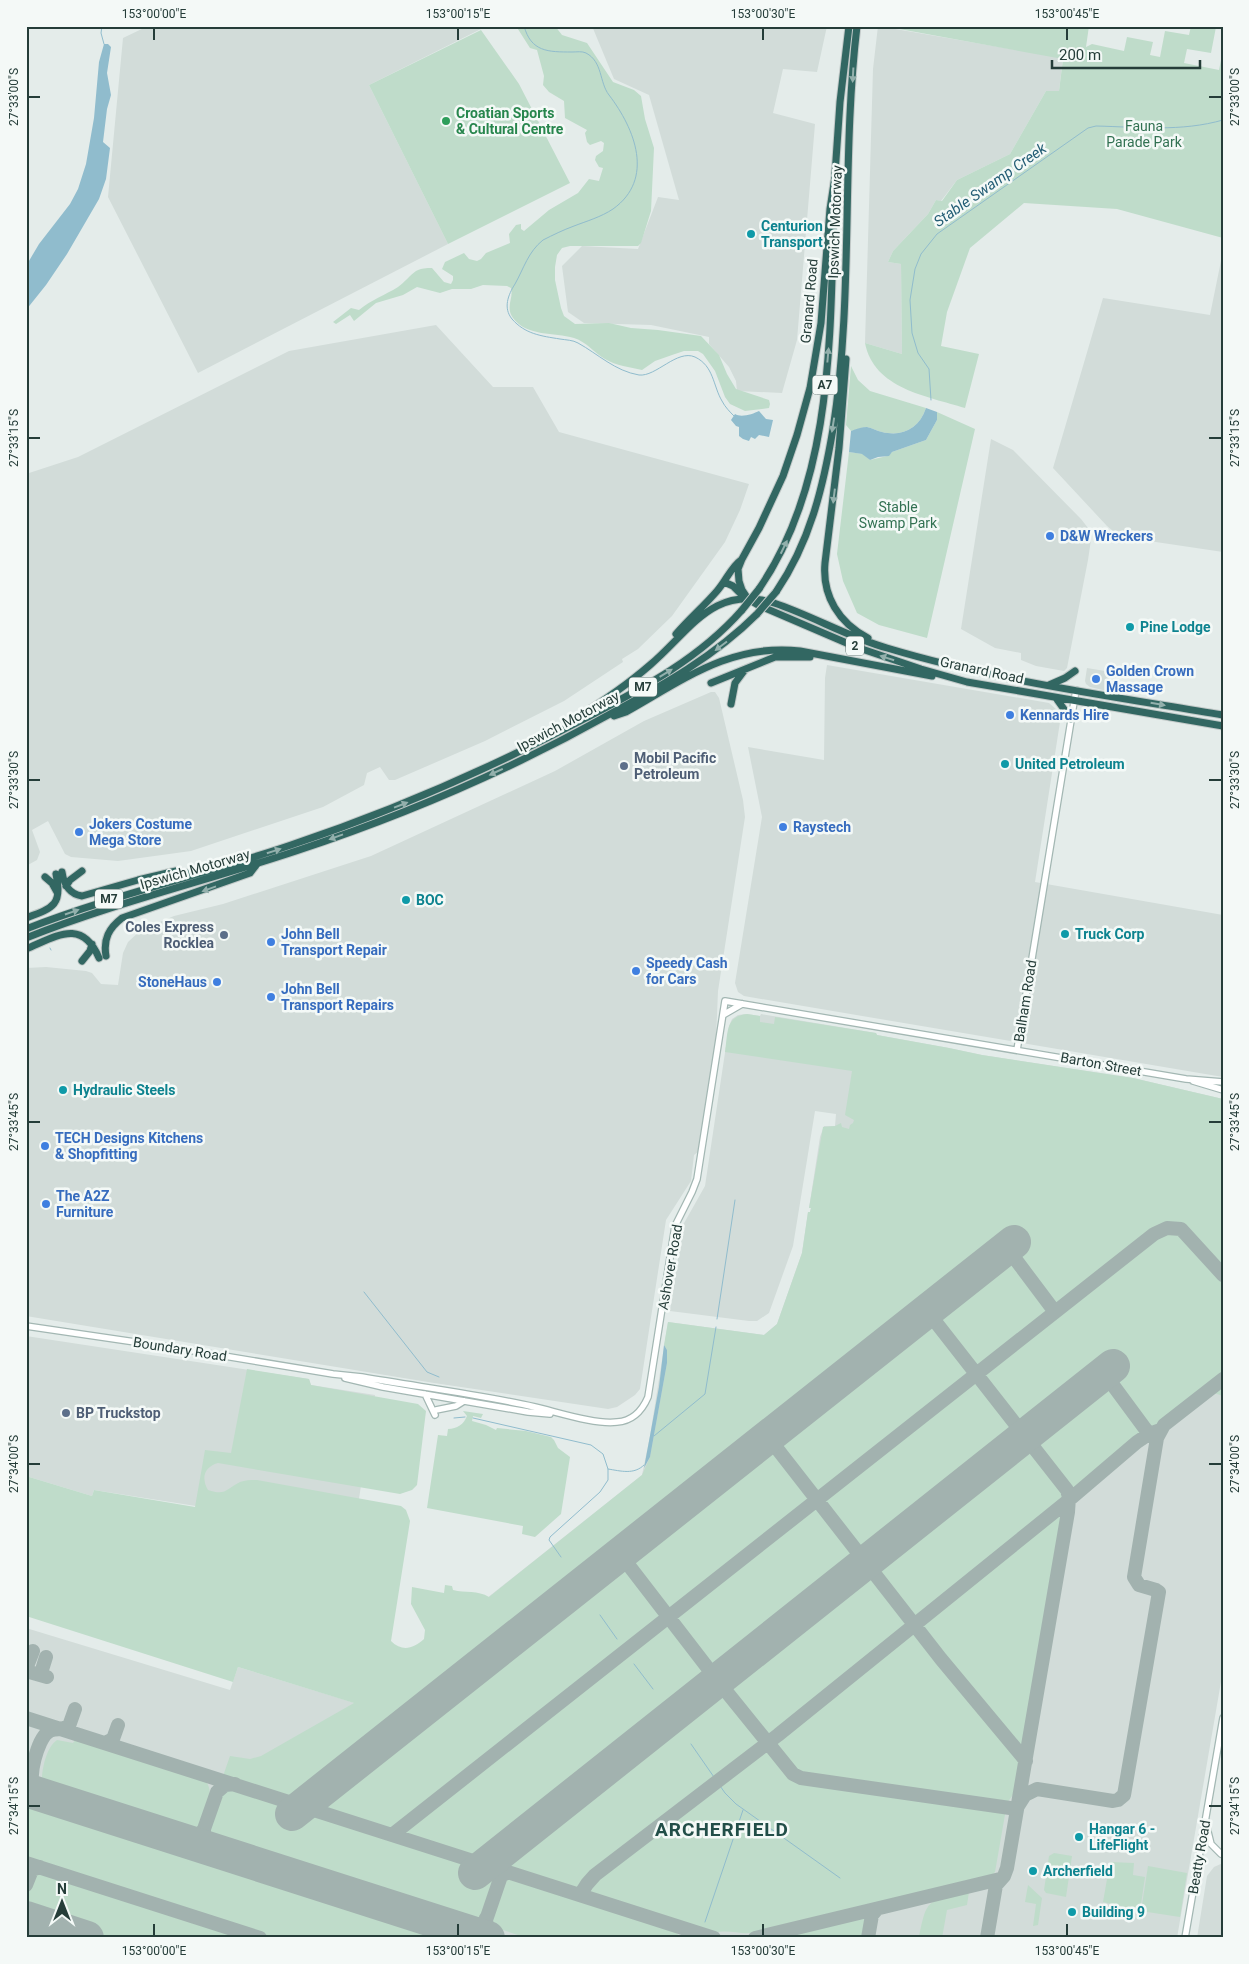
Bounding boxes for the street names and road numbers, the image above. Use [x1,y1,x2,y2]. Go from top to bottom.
street label: Ipswich Motorway [825,165,845,279]
street label: Granard Road [797,258,821,344]
road number: A7 [812,376,838,394]
road number: 2 [846,636,864,656]
street label: Granard Road [939,653,1025,687]
road number: M7 [629,678,657,696]
street label: Ipswich Motorway [514,687,622,755]
street label: Ipswich Motorway [138,846,252,892]
road number: M7 [95,890,123,909]
street label: Balham Road [1011,959,1039,1043]
street label: Barton Street [1059,1049,1143,1079]
street label: Ashover Road [655,1223,685,1311]
street label: Boundary Road [132,1334,228,1364]
street label: Beatty Road [1185,1819,1213,1895]

